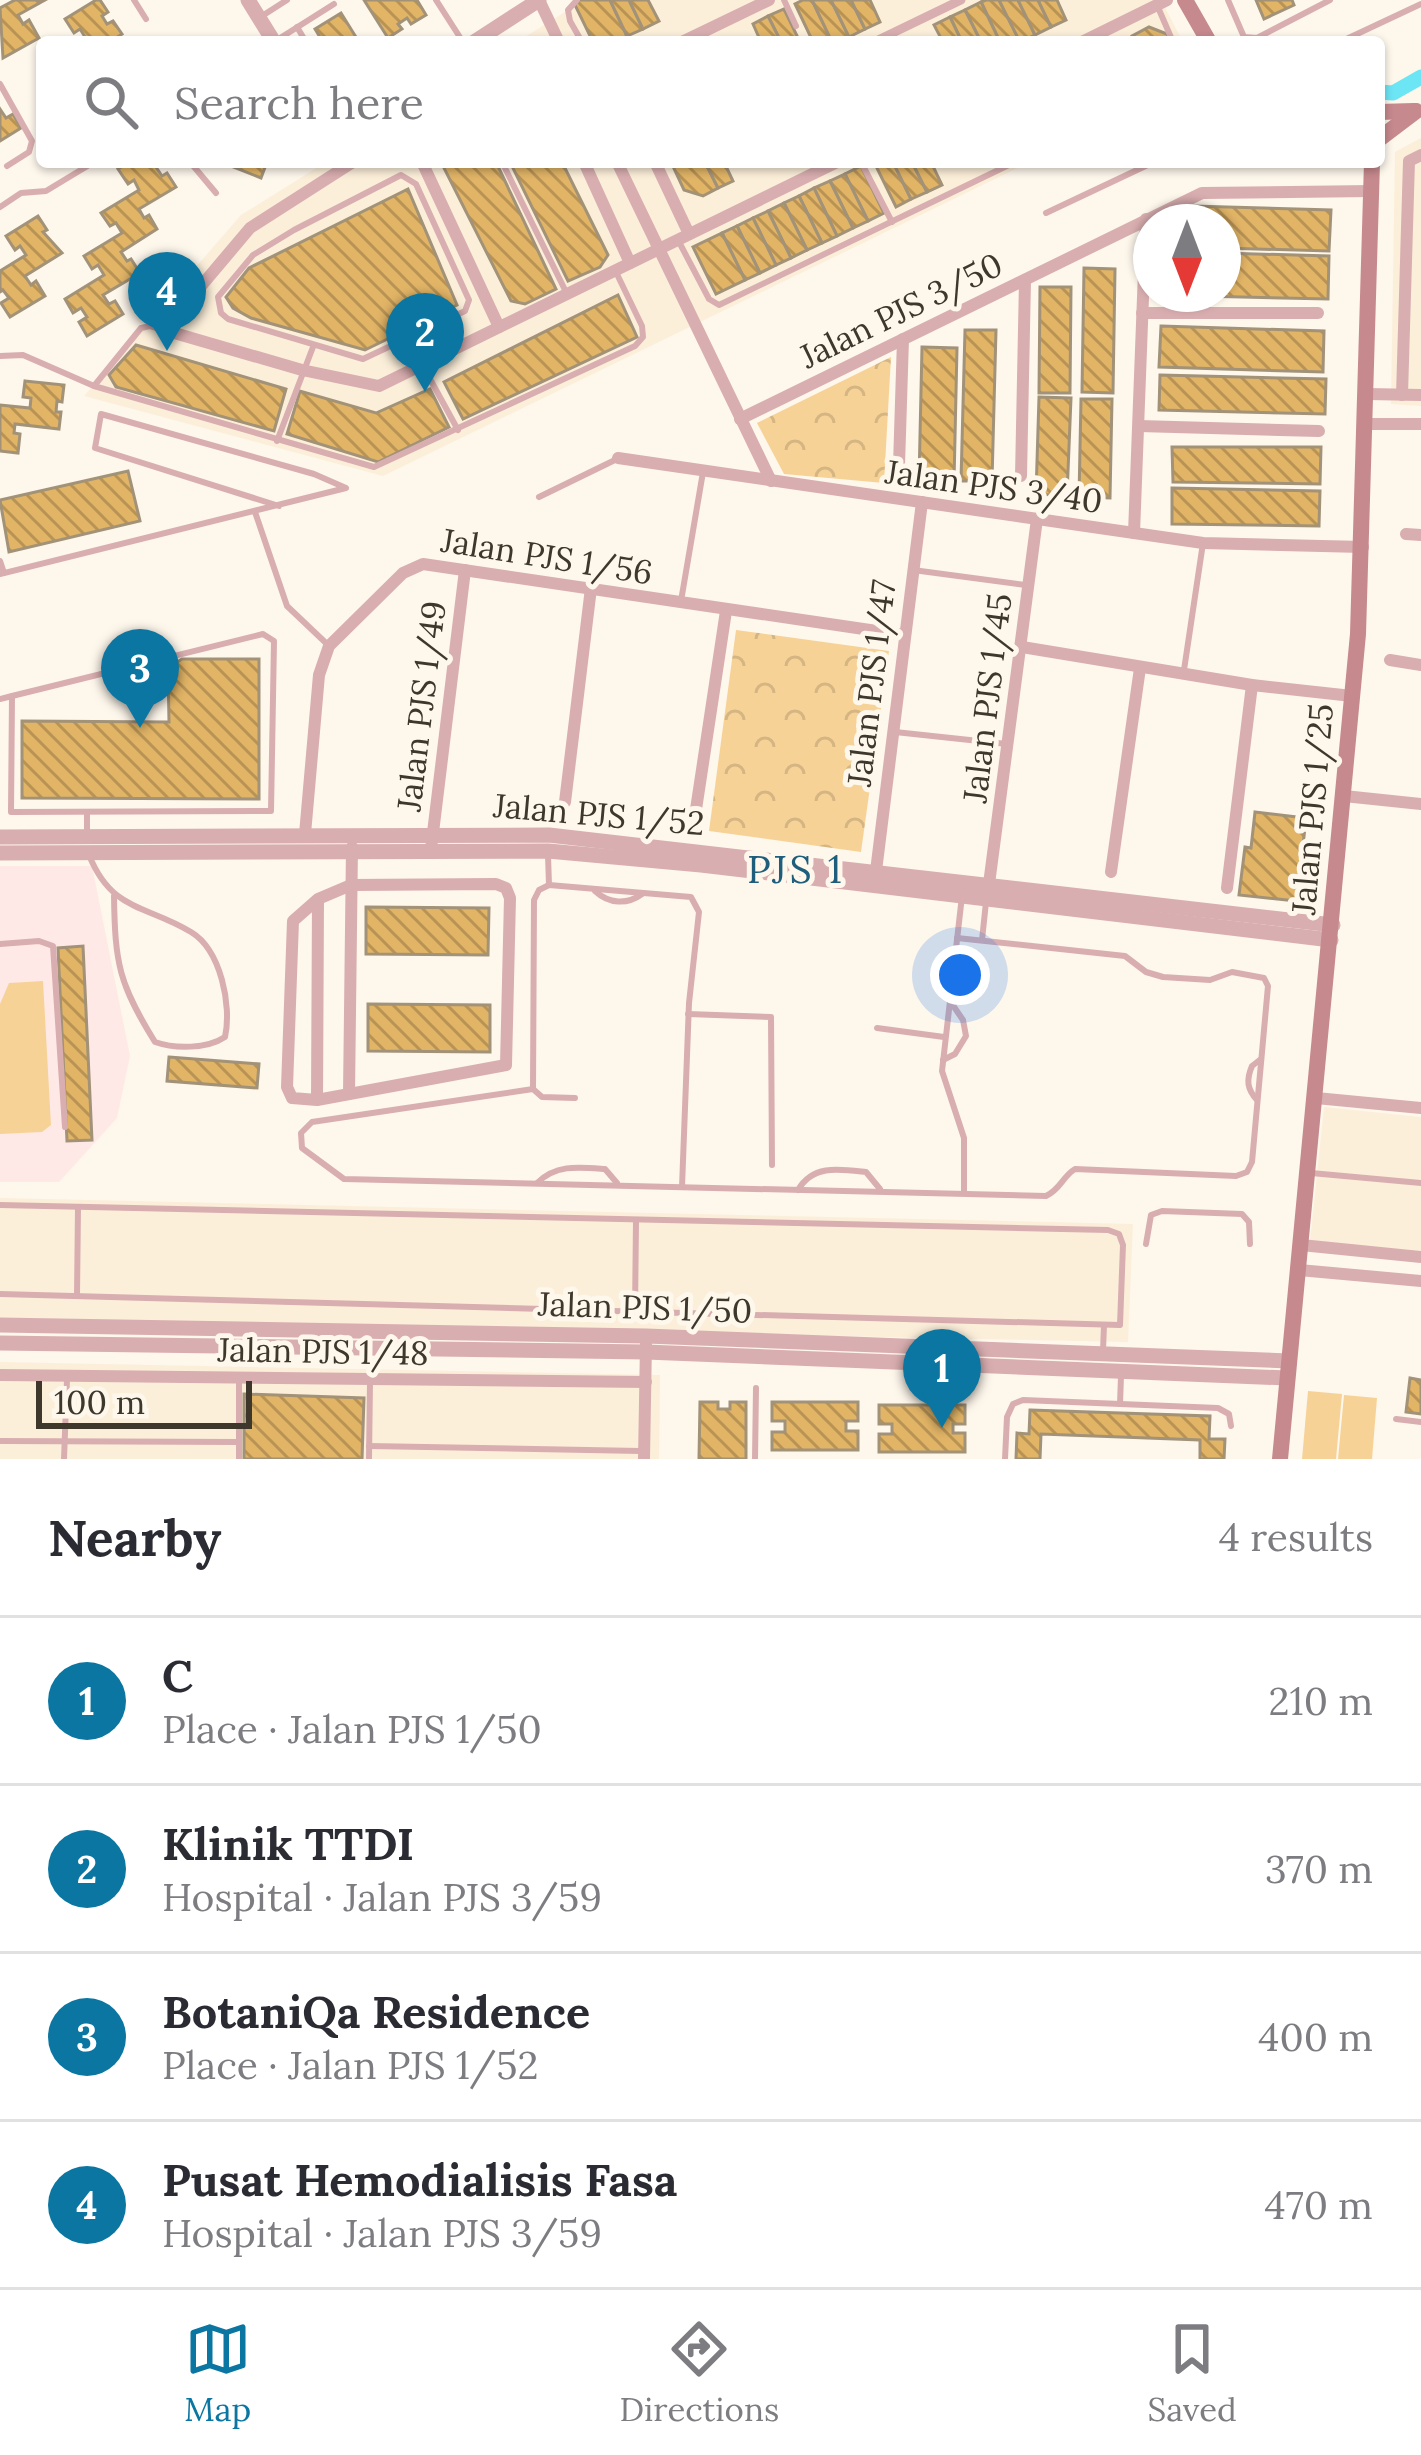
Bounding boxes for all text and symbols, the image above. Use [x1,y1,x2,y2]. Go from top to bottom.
search box [36,36,1385,168]
icon: search [78,69,144,135]
text: Search here [174,74,424,131]
north arrow [1133,204,1241,312]
street label: Jalan PJS 3/50 [792,243,1009,378]
pin: 4 [128,252,206,351]
pin: 2 [386,293,464,392]
street label: Jalan PJS 3/40 [882,450,1105,522]
street label: Jalan PJS 1/56 [437,518,656,593]
street label: Jalan PJS 1/47 [837,577,905,790]
street label: Jalan PJS 1/45 [953,591,1021,806]
street label: Jalan PJS 1/49 [387,598,455,815]
pin: 3 [101,629,179,728]
street label: Jalan PJS 1/25 [1282,702,1342,917]
street label: Jalan PJS 1/52 [491,784,706,844]
district label: PJS 1 [747,844,845,894]
your location [930,945,990,1005]
street label: Jalan PJS 1/50 [536,1282,753,1332]
street label: Jalan PJS 1/48 [216,1328,429,1374]
pin: 1 [903,1329,981,1428]
scale bar [36,1375,252,1428]
text: 100 m [54,1381,145,1423]
text: Nearby [48,1505,221,1570]
text: 4 results [1219,1512,1373,1562]
text: C [162,1647,193,1704]
text: 1 [79,1676,95,1726]
text: 210 m [1269,1676,1373,1726]
text: Place · Jalan PJS 1/50 [162,1704,542,1754]
text: Klinik TTDI [162,1815,414,1872]
text: 2 [77,1844,97,1894]
text: 370 m [1265,1844,1373,1894]
text: Hospital · Jalan PJS 3/59 [162,1872,602,1922]
text: BotaniQa Residence [162,1983,590,2040]
text: 3 [76,2012,98,2062]
text: 400 m [1258,2012,1373,2062]
text: Place · Jalan PJS 1/52 [162,2040,538,2090]
text: Pusat Hemodialisis Fasa [162,2151,677,2208]
text: 4 [76,2180,98,2230]
text: 470 m [1265,2180,1373,2230]
text: Hospital · Jalan PJS 3/59 [162,2208,602,2258]
tab: Map [184,2316,251,2430]
tab: Directions [620,2316,779,2430]
tab: Saved [1148,2316,1237,2430]

